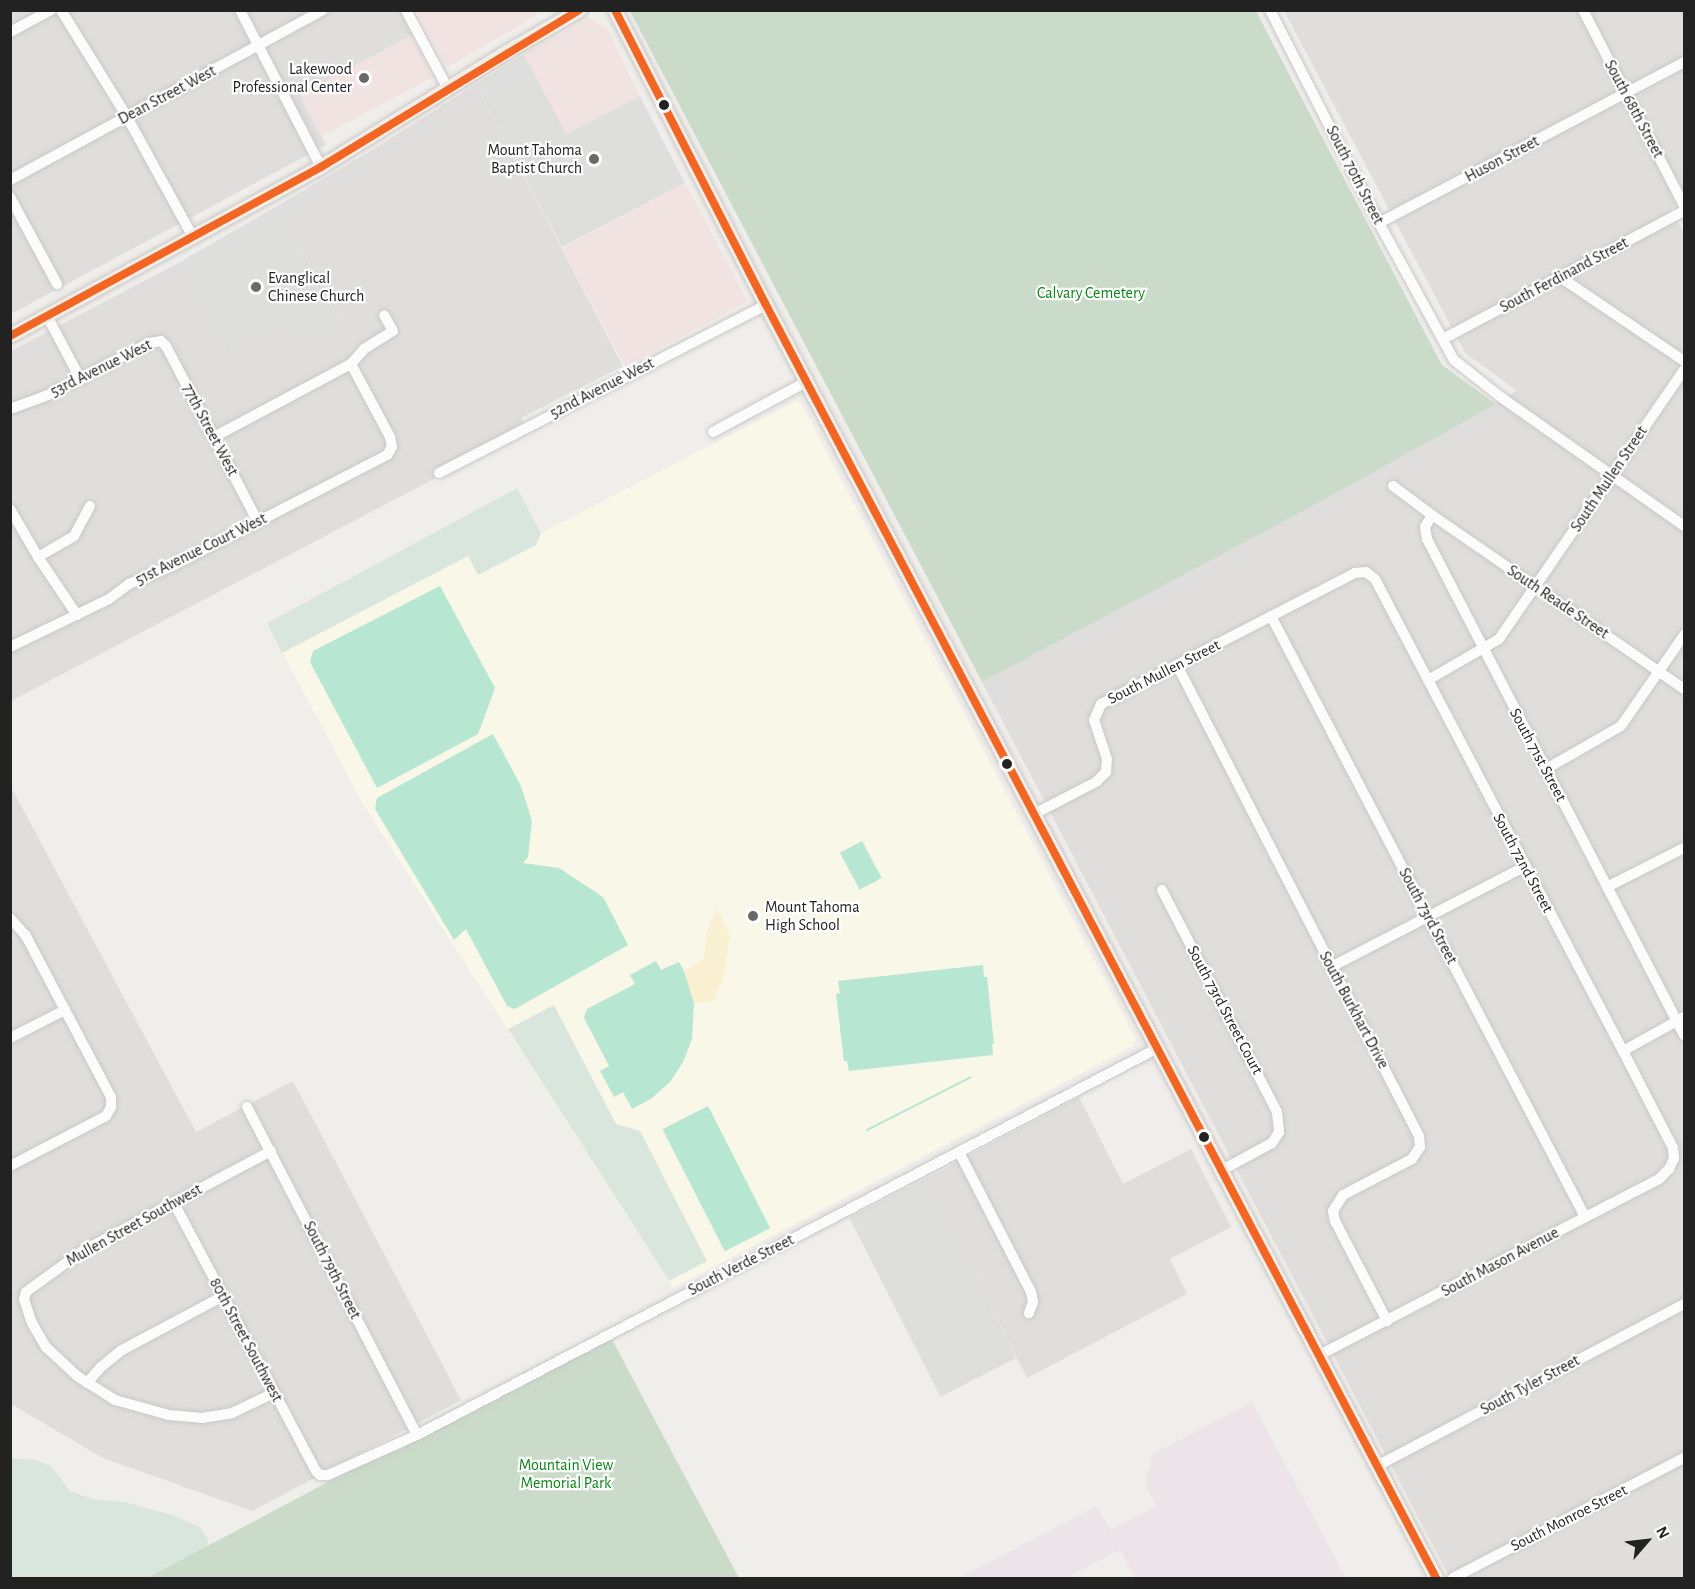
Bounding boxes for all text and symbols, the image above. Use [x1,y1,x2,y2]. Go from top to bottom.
street label: South 68th Street [1600,57,1668,161]
place label: Lakewood Professional Center [233,59,352,97]
street label: Dean Street West [115,61,219,129]
marker: Lakewood Professional Center [357,71,371,85]
unlabelled marker [658,99,670,111]
street label: South 70th Street [1322,122,1388,228]
street label: Huson Street [1462,131,1542,187]
place label: Mount Tahoma Baptist Church [487,140,582,178]
marker: Mount Tahoma Baptist Church [587,152,601,166]
street label: South Ferdinand Street [1496,233,1632,317]
place label: Evanglical Chinese Church [268,268,364,306]
marker: Evanglical Chinese Church [249,280,263,294]
park label: Calvary Cemetery [1037,283,1145,303]
street label: 53rd Avenue West [47,335,155,401]
street label: 52nd Avenue West [547,353,657,423]
street label: 77th Street West [178,381,242,479]
street label: South Mullen Street [1566,422,1652,536]
street label: 51st Avenue Court West [132,509,270,589]
street label: South Reade Street [1504,561,1612,643]
street label: South Mullen Street [1105,635,1223,709]
street label: South 71st Street [1505,705,1571,805]
unlabelled marker [1001,758,1013,770]
street label: South 72nd Street [1489,810,1557,916]
street label: South 73rd Street [1395,865,1461,967]
place label: Mount Tahoma High School [765,897,860,935]
marker: Mount Tahoma High School [746,909,760,923]
street label: South 73rd Street Court [1183,942,1267,1078]
street label: South Burkhart Drive [1315,948,1393,1072]
unlabelled marker [1198,1131,1210,1143]
street label: Mullen Street Southwest [63,1180,205,1270]
street label: South 79th Street [299,1218,365,1322]
street label: South Mason Avenue [1438,1223,1562,1301]
street label: South Verde Street [685,1230,797,1300]
street label: 80th Street Southwest [205,1275,287,1405]
street label: South Tyler Street [1477,1351,1583,1419]
park label: Mountain View Memorial Park [519,1455,613,1493]
street label: South Monroe Street [1508,1480,1630,1556]
north arrow [1617,1511,1677,1571]
text: N [1653,1524,1673,1541]

